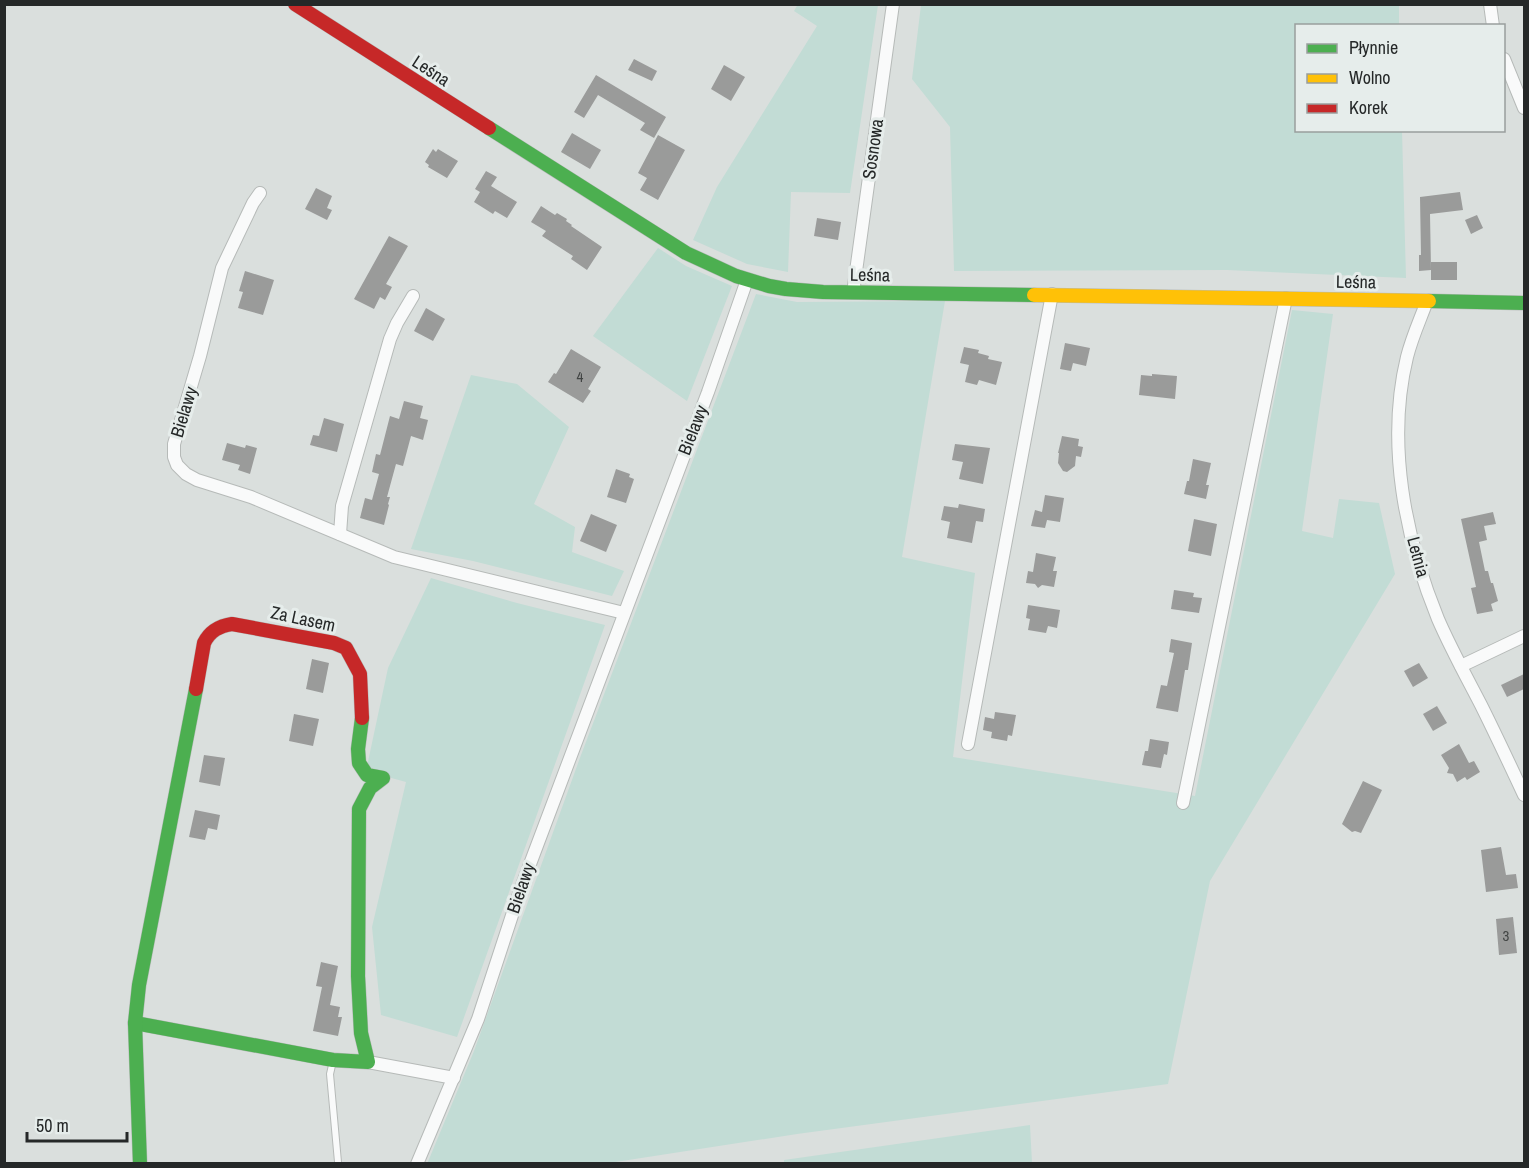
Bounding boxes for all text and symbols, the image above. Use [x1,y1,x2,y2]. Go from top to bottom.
legend [1295,24,1505,132]
text: Płynnie [1349,35,1398,60]
street label: Leśna [408,49,455,92]
text: Wolno [1349,65,1391,90]
text: Korek [1349,95,1388,120]
street label: Sosnowa [856,117,889,181]
street label: Leśna [850,262,890,287]
street label: Leśna [1336,269,1376,294]
house number: 4 [577,366,584,387]
street label: Bielawy [164,383,203,440]
street label: Bielawy [672,401,714,458]
street label: Letnia [1401,534,1436,580]
street label: Za Lasem [268,599,338,638]
street label: Bielawy [500,859,541,916]
house number: 3 [1503,925,1510,946]
scale bar [27,1105,128,1143]
text: 50 m [36,1113,69,1138]

